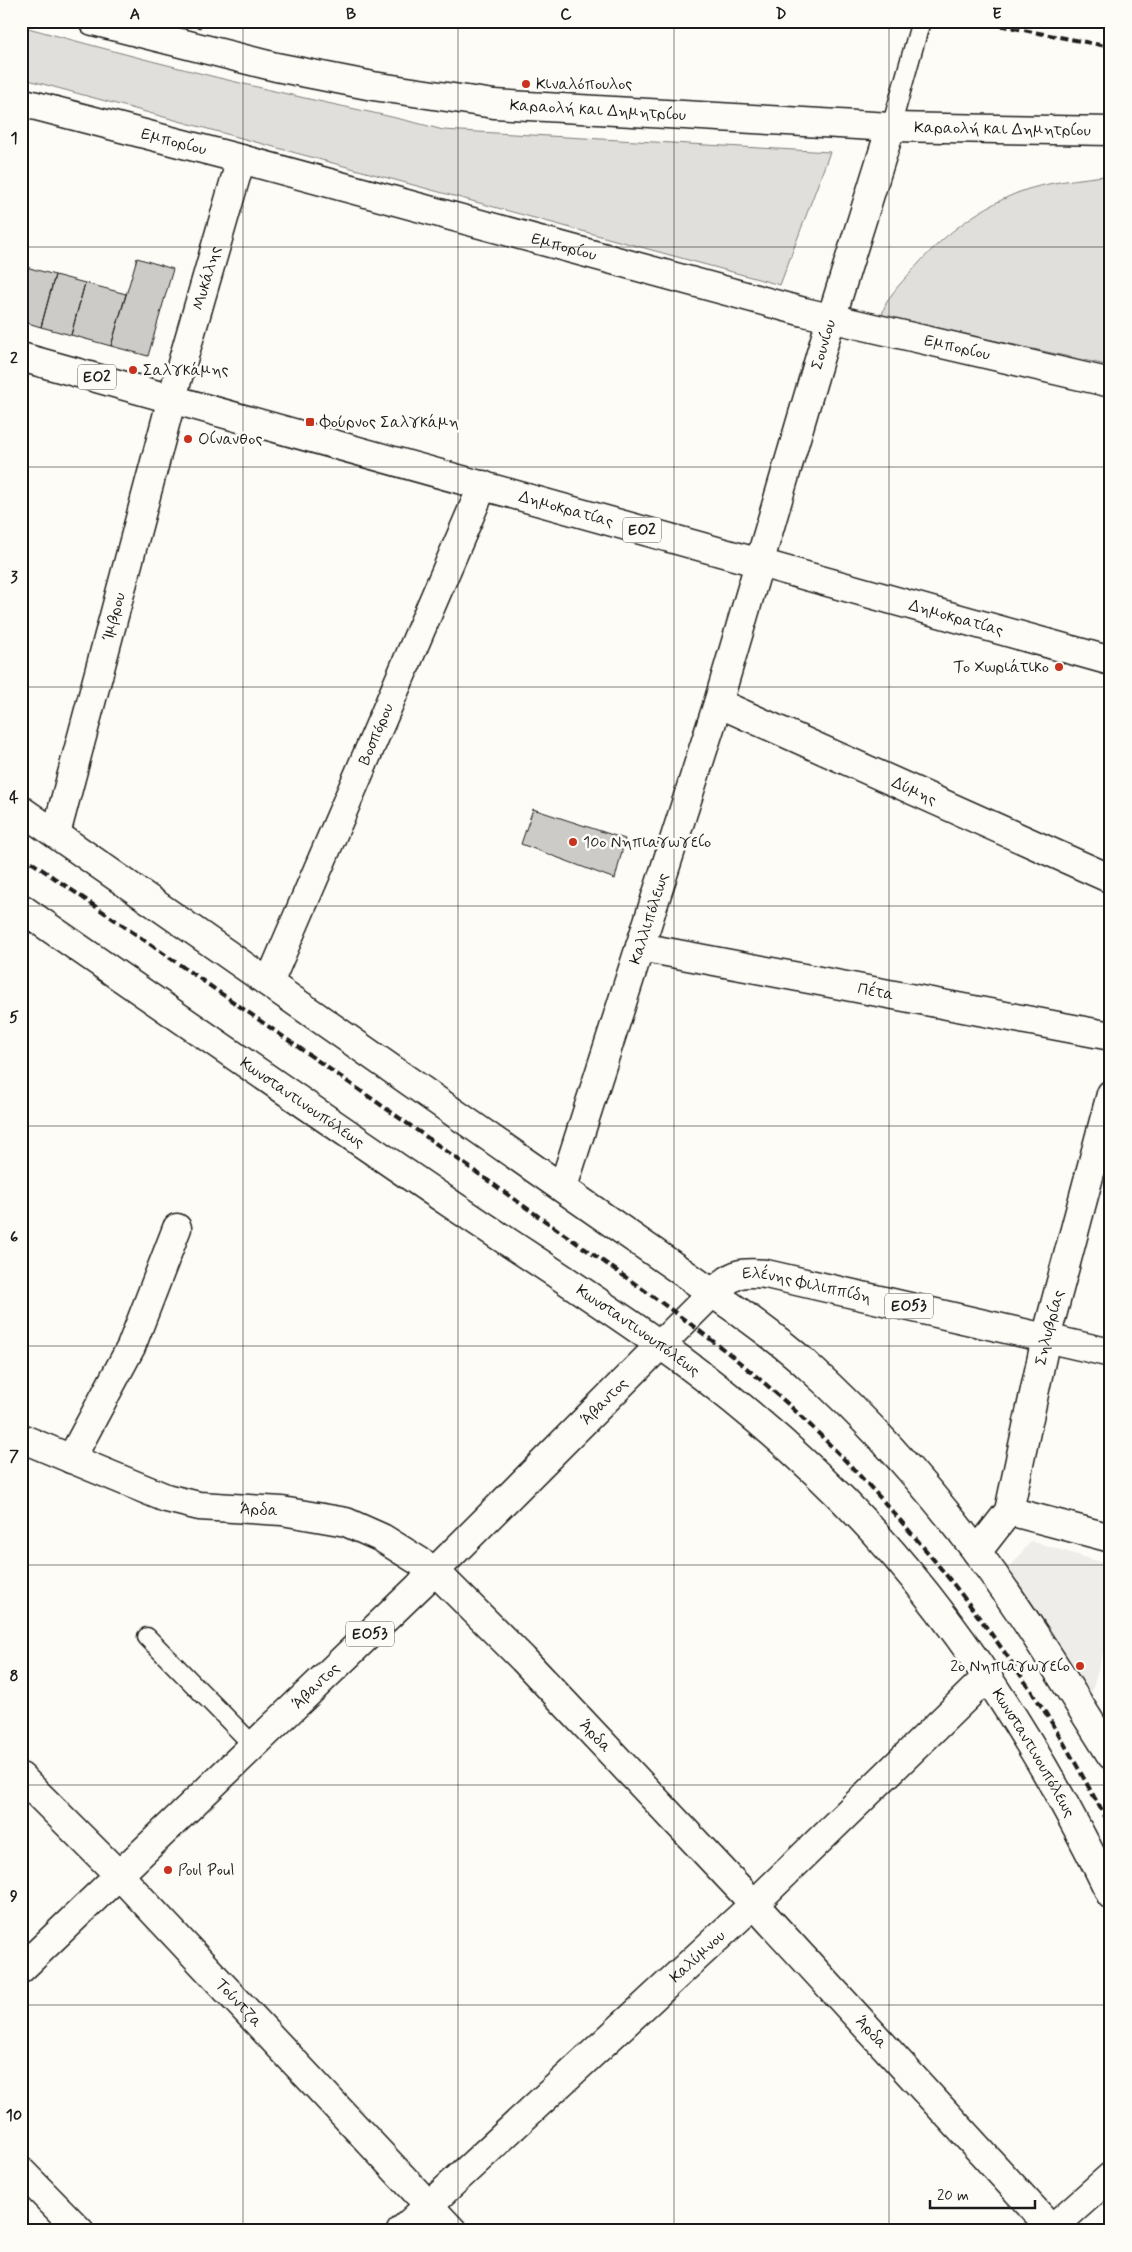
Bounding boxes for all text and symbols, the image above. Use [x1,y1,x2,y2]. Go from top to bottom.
text: A [130,4,140,25]
text: B [346,4,356,25]
text: C [560,4,572,25]
text: D [775,4,787,25]
text: E [992,4,1002,25]
place label: Κιναλόπουλος [536,74,632,95]
marker: Κιναλόπουλος [520,78,532,90]
street label: Καραολή και Δημητρίου [509,94,687,126]
street label: Καραολή και Δημητρίου [914,117,1091,141]
street label: Εμπορίου [139,123,209,160]
text: 1 [10,128,18,149]
street label: Εμπορίου [529,228,599,266]
street label: Μυκάλης [187,244,226,313]
street label: Σουνίου [806,317,841,372]
street label: Εμπορίου [922,330,992,365]
text: 2 [10,348,18,369]
place label: Σαλγκάμης [143,360,229,381]
road number: ΕΟ2 [78,364,116,390]
marker: Σαλγκάμης [127,364,139,376]
place label: Φούρνος Σαλγκάμη [319,412,459,433]
marker: Φούρνος Σαλγκάμη [304,416,316,428]
place label: Οίνανθος [198,429,262,450]
marker: Οίνανθος [182,433,194,445]
street label: Δημοκρατίας [517,486,616,532]
road number: ΕΟ2 [623,518,661,542]
text: 3 [10,567,18,588]
street label: Ίμβρου [97,590,130,643]
street label: Δημοκρατίας [907,595,1006,641]
place label: Το Χωριάτικο [954,657,1049,678]
marker: Το Χωριάτικο [1053,661,1065,673]
street label: Βοσπόρου [353,700,398,768]
street label: Δύμης [888,772,940,810]
text: 4 [9,787,19,808]
place label: 10ο Νηπιαγωγείο [583,832,711,853]
marker: 10ο Νηπιαγωγείο [567,836,579,848]
street label: Καλλιπόλεως [625,870,673,967]
street label: Πέτα [856,978,896,1005]
text: 5 [9,1007,19,1028]
street label: Κωνσταντινουπόλεως [236,1052,369,1153]
text: 6 [10,1227,18,1248]
street label: Ελένης Φιλιππίδη [742,1262,873,1308]
street label: Κωνσταντινουπόλεως [572,1280,705,1381]
street label: Σηλυβρίας [1030,1287,1069,1367]
road number: ΕΟ53 [885,1294,933,1318]
street label: Άβαντος [576,1373,632,1429]
text: 7 [9,1446,19,1467]
street label: Άρδα [239,1498,279,1521]
road number: ΕΟ53 [346,1622,394,1646]
place label: 2ο Νηπιαγωγείο [950,1656,1070,1677]
street label: Άβαντος [287,1658,344,1713]
marker: 2ο Νηπιαγωγείο [1074,1660,1086,1672]
text: 8 [9,1666,19,1687]
street label: Κωνσταντινουπόλεως [987,1684,1080,1821]
street label: Άρδα [575,1715,616,1757]
place label: Poul Poul [178,1860,234,1881]
marker: Poul Poul [162,1864,174,1876]
text: 9 [10,1886,18,1907]
street label: Καλύμνου [665,1925,730,1988]
street label: Τούντζα [211,1974,267,2032]
street label: Άρδα [851,2011,892,2053]
text: 10 [6,2105,22,2126]
scale bar [930,2177,1034,2209]
text: 20 m [937,2186,969,2206]

